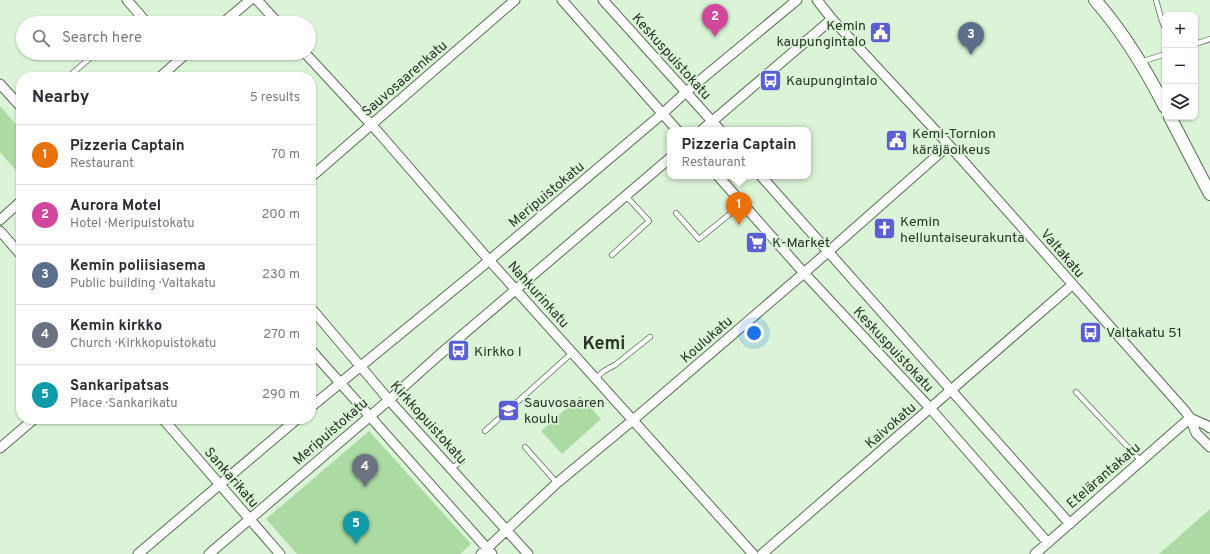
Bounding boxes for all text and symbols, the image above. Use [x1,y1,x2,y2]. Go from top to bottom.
pin: 2 [702,4,728,37]
street label: Keskuspuistokatu [628,10,714,104]
map controls [1162,12,1198,120]
button: + [1162,12,1198,48]
search box [16,16,316,60]
place label: Kemin kaupungintalo [776,18,866,51]
public building icon: Kemin kaupungintalo [868,20,894,46]
pin: 3 [958,22,984,55]
icon: search [30,27,52,49]
text: Search here [62,29,142,48]
street label: Sauvosaarenkatu [359,37,451,121]
button: − [1162,48,1198,84]
bus stop icon: Kaupungintalo [758,67,784,93]
place label: Kaupungintalo [786,73,878,90]
button: layers [1162,84,1198,120]
text: Nearby [32,87,89,109]
text: 5 results [250,90,300,106]
place label: Kemi-Tornion käräjäoikeus [912,126,996,159]
popup [667,127,811,179]
public building icon: Kemi-Tornion käräjäoikeus [884,128,910,154]
text: Pizzeria Captain [682,136,796,155]
text: Pizzeria Captain [70,137,185,156]
text: 1 [42,147,48,163]
text: 70 m [271,147,300,163]
text: Restaurant [682,155,746,171]
text: Restaurant [70,156,134,172]
street label: Meripuistokatu [506,159,588,232]
pin: 1 [726,192,752,225]
text: Aurora Motel [70,197,161,216]
text: 2 [41,207,49,223]
text: 200 m [261,207,300,223]
place label: Kemin helluntaiseurakunta [900,214,1025,247]
text: Hotel · Meripuistokatu [70,216,195,232]
church icon: Kemin helluntaiseurakunta [871,216,897,242]
street label: Valtakatu [1036,226,1088,282]
supermarket icon: K-Market [743,229,769,255]
place label: K-Market [772,235,830,252]
text: Kemin poliisiasema [70,257,206,276]
street label: Nahkurinkatu [504,258,572,332]
text: 3 [41,267,49,283]
text: 230 m [262,267,300,283]
text: Public building · Valtakatu [70,276,216,292]
street label: Keskuspuistokatu [849,304,937,396]
street label: Koulukatu [678,313,736,367]
text: Kemin kirkko [70,317,162,336]
bus stop icon: Valtakatu 51 [1078,319,1104,345]
your location [744,323,764,343]
place label: Valtakatu 51 [1106,325,1182,342]
text: 4 [41,327,49,343]
text: 270 m [263,327,300,343]
district label: Kemi [583,333,625,356]
text: Church · Kirkkopuistokatu [70,336,216,352]
bus stop icon: Kirkko I [445,338,471,364]
place label: Kirkko I [474,344,522,361]
text: Sankaripatsas [70,377,169,396]
street label: Kirkkopuistokatu [386,378,470,468]
text: 5 [41,387,49,403]
text: 290 m [262,387,300,403]
street label: Meripuistokatu [290,395,372,469]
place label: Sauvosaaren koulu [524,395,605,428]
text: Place · Sankarikatu [70,396,177,412]
school or university icon: Sauvosaaren koulu [496,397,522,423]
street label: Kaivokatu [862,399,920,453]
street label: Etelärantakatu [1064,440,1144,513]
street label: Sankarikatu [200,444,262,512]
pin: 4 [352,454,378,487]
pin: 5 [343,511,369,544]

